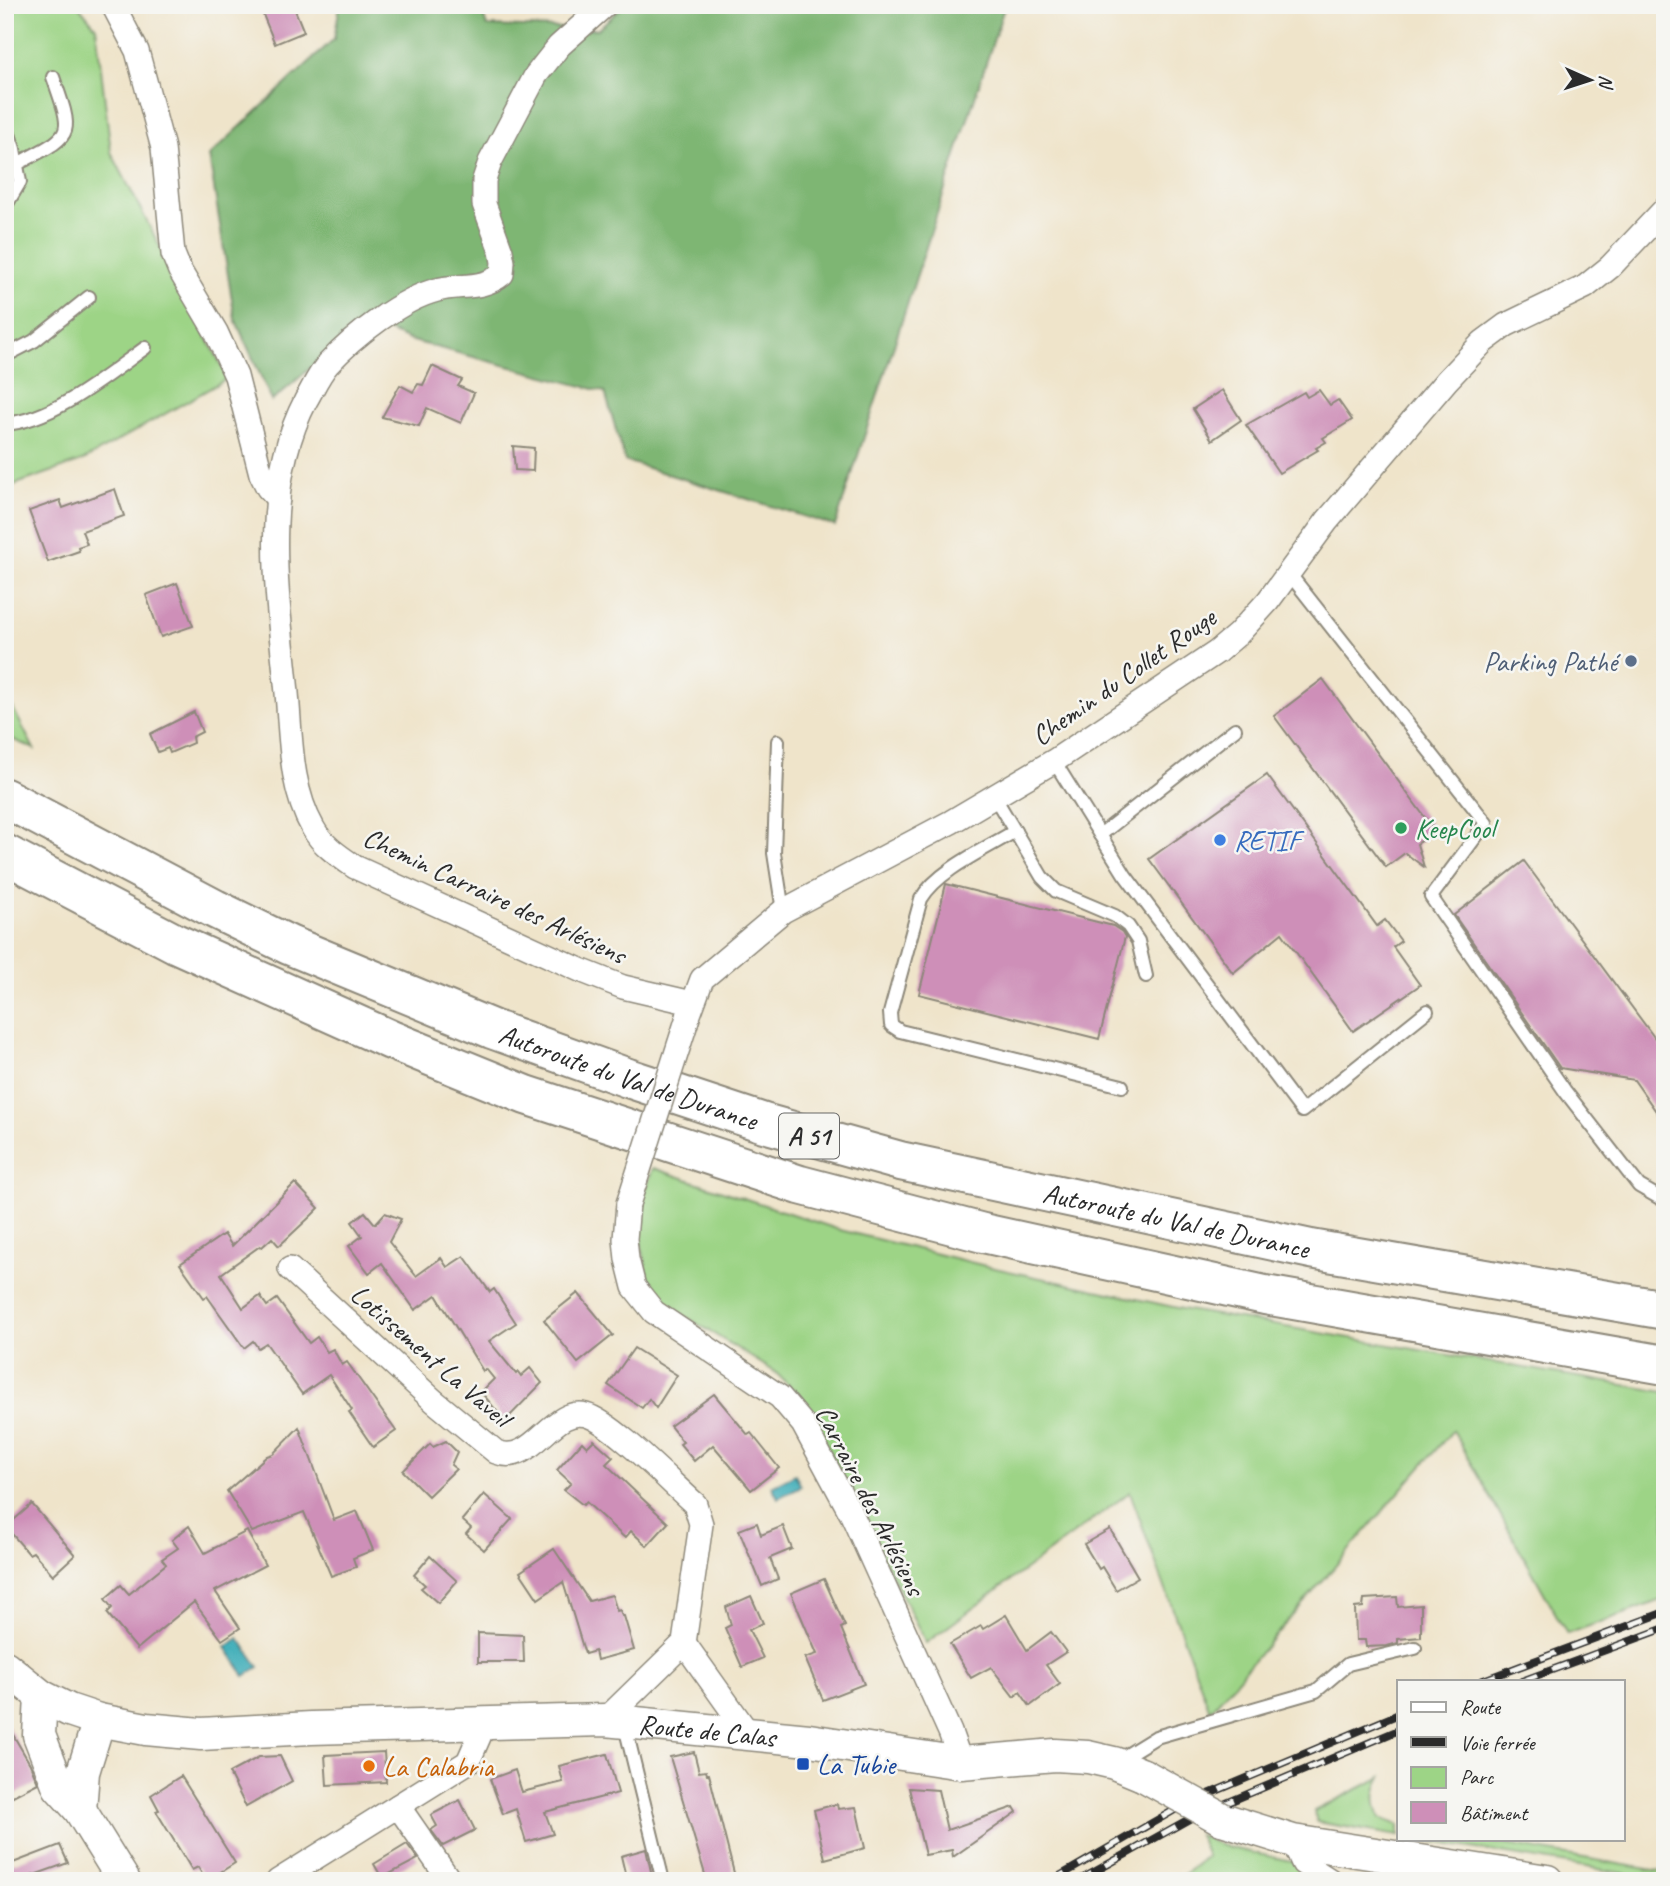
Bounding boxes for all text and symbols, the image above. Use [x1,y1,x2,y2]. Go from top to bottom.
north arrow [1554,46,1624,116]
text: N [1594,74,1618,91]
street label: Chemin du Collet Rouge [1024,599,1224,753]
place label: Parking Pathé [1484,644,1621,679]
marker: Parking Pathé [1623,653,1639,669]
place label: KeepCool [1415,811,1500,846]
street label: Chemin Carraire des Arlésiens [358,819,634,973]
marker: KeepCool [1393,820,1409,836]
place label: RETIF [1234,823,1305,858]
marker: RETIF [1212,832,1228,848]
street label: Autoroute du Val de Durance [494,1016,764,1138]
road number: A 51 [779,1114,839,1158]
street label: Autoroute du Val de Durance [1040,1175,1314,1267]
street label: Lotissement La Vaveil [344,1276,522,1438]
street label: Carraire des Arlésiens [808,1399,935,1603]
legend [1397,1680,1624,1840]
text: Route [1460,1694,1501,1720]
street label: Route de Calas [637,1706,779,1755]
text: Voie ferrée [1460,1730,1537,1756]
place label: La Tubie [817,1747,897,1782]
place label: La Calabria [383,1749,495,1784]
marker: La Tubie [795,1756,811,1772]
marker: La Calabria [361,1758,377,1774]
text: Parc [1460,1764,1495,1790]
text: Bâtiment [1460,1800,1529,1826]

